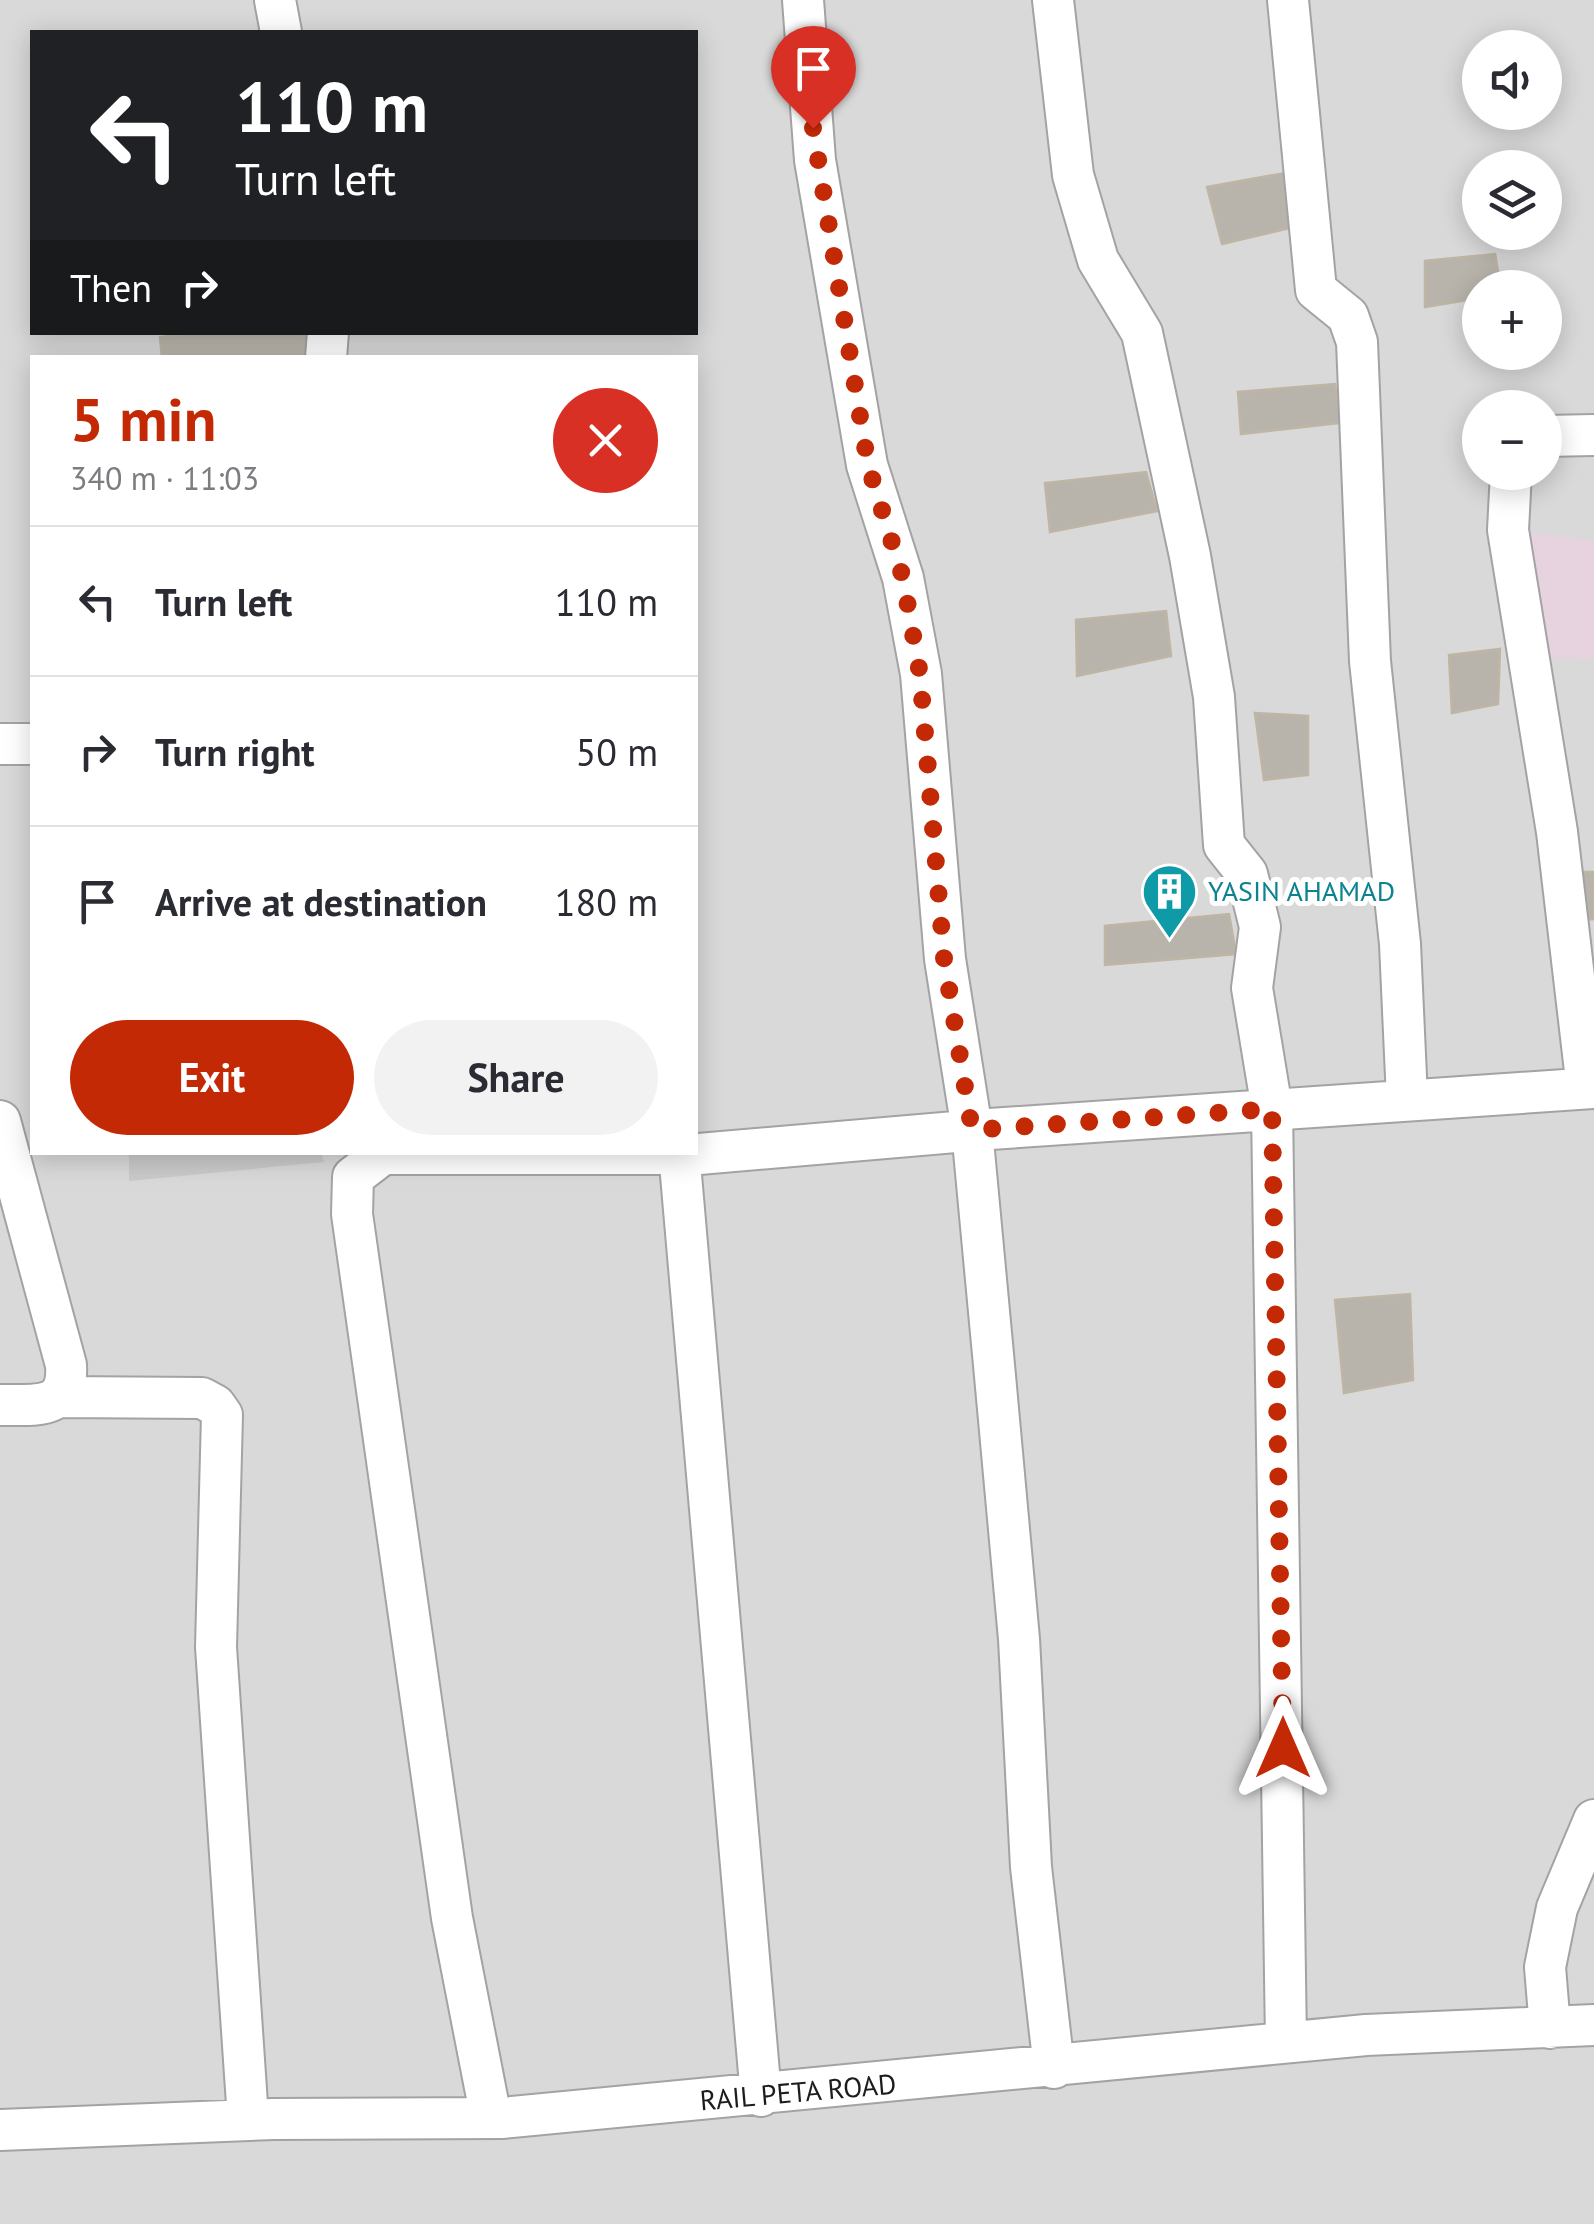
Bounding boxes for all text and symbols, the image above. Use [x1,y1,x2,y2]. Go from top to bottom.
pin [771,26,856,129]
map controls [1462,30,1562,490]
button: sound [1462,30,1562,130]
icon: arrive [786,41,841,96]
text: 110 m [235,61,428,151]
icon: left [70,70,200,200]
text: Turn left [235,149,396,207]
button: layers [1462,150,1562,250]
icon: right [172,260,227,315]
text: Then [70,263,152,312]
button: + [1462,270,1562,370]
text: 5 min [70,380,216,458]
button: close [553,388,658,493]
button: − [1462,390,1562,490]
text: 340 m · 11:03 [70,457,259,499]
icon: left [70,574,125,629]
text: Turn left [155,577,292,626]
text: 110 m [555,577,658,626]
icon: right [70,724,125,779]
text: Turn right [155,727,315,776]
text: 50 m [576,727,658,776]
building icon: YASIN AHAMAD [1139,861,1199,940]
place label: YASIN AHAMAD [1208,872,1395,909]
icon: arrive [70,874,125,929]
text: Arrive at destination [155,877,487,926]
text: 180 m [555,877,658,926]
button: Exit [70,1020,354,1135]
button: Share [374,1020,658,1135]
position arrow [1231,1696,1335,1800]
street label: RAIL PETA ROAD [698,2064,898,2119]

